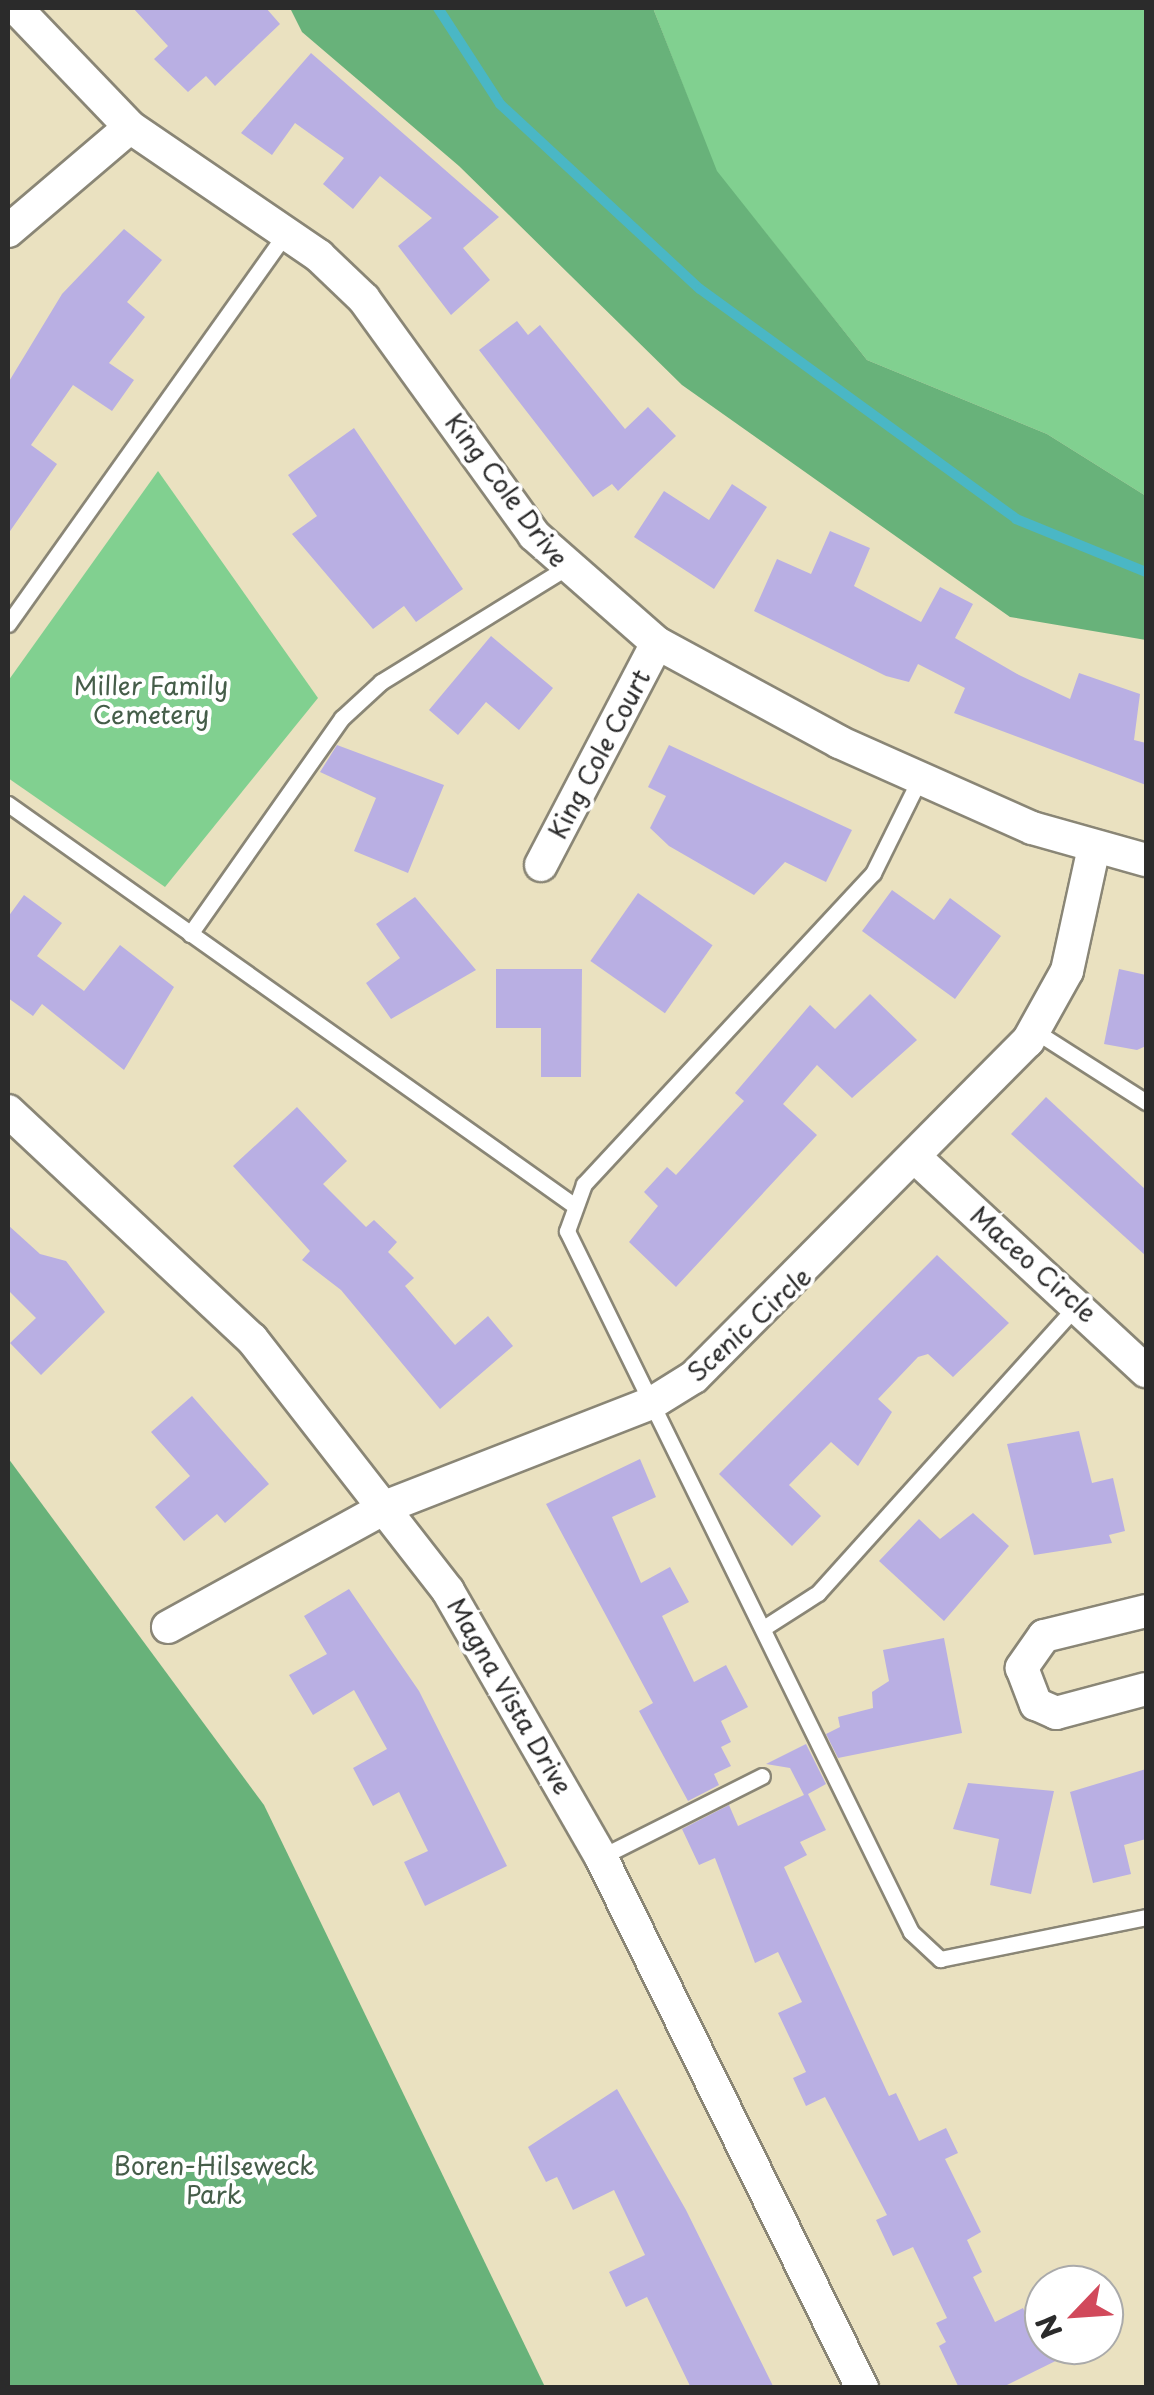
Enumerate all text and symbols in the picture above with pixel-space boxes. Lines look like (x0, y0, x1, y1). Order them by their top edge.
street label: King Cole Drive (439, 407, 575, 573)
street label: King Cole Court (541, 663, 657, 845)
park label: Miller Family Cemetery (73, 671, 229, 730)
street label: Maceo Circle (965, 1200, 1103, 1328)
street label: Scenic Circle (681, 1261, 817, 1387)
street label: Magna Vista Drive (441, 1591, 579, 1801)
park label: Boren-Hilseweck Park (114, 2151, 314, 2210)
north arrow (1024, 2265, 1124, 2365)
text: N (1024, 2308, 1072, 2346)

